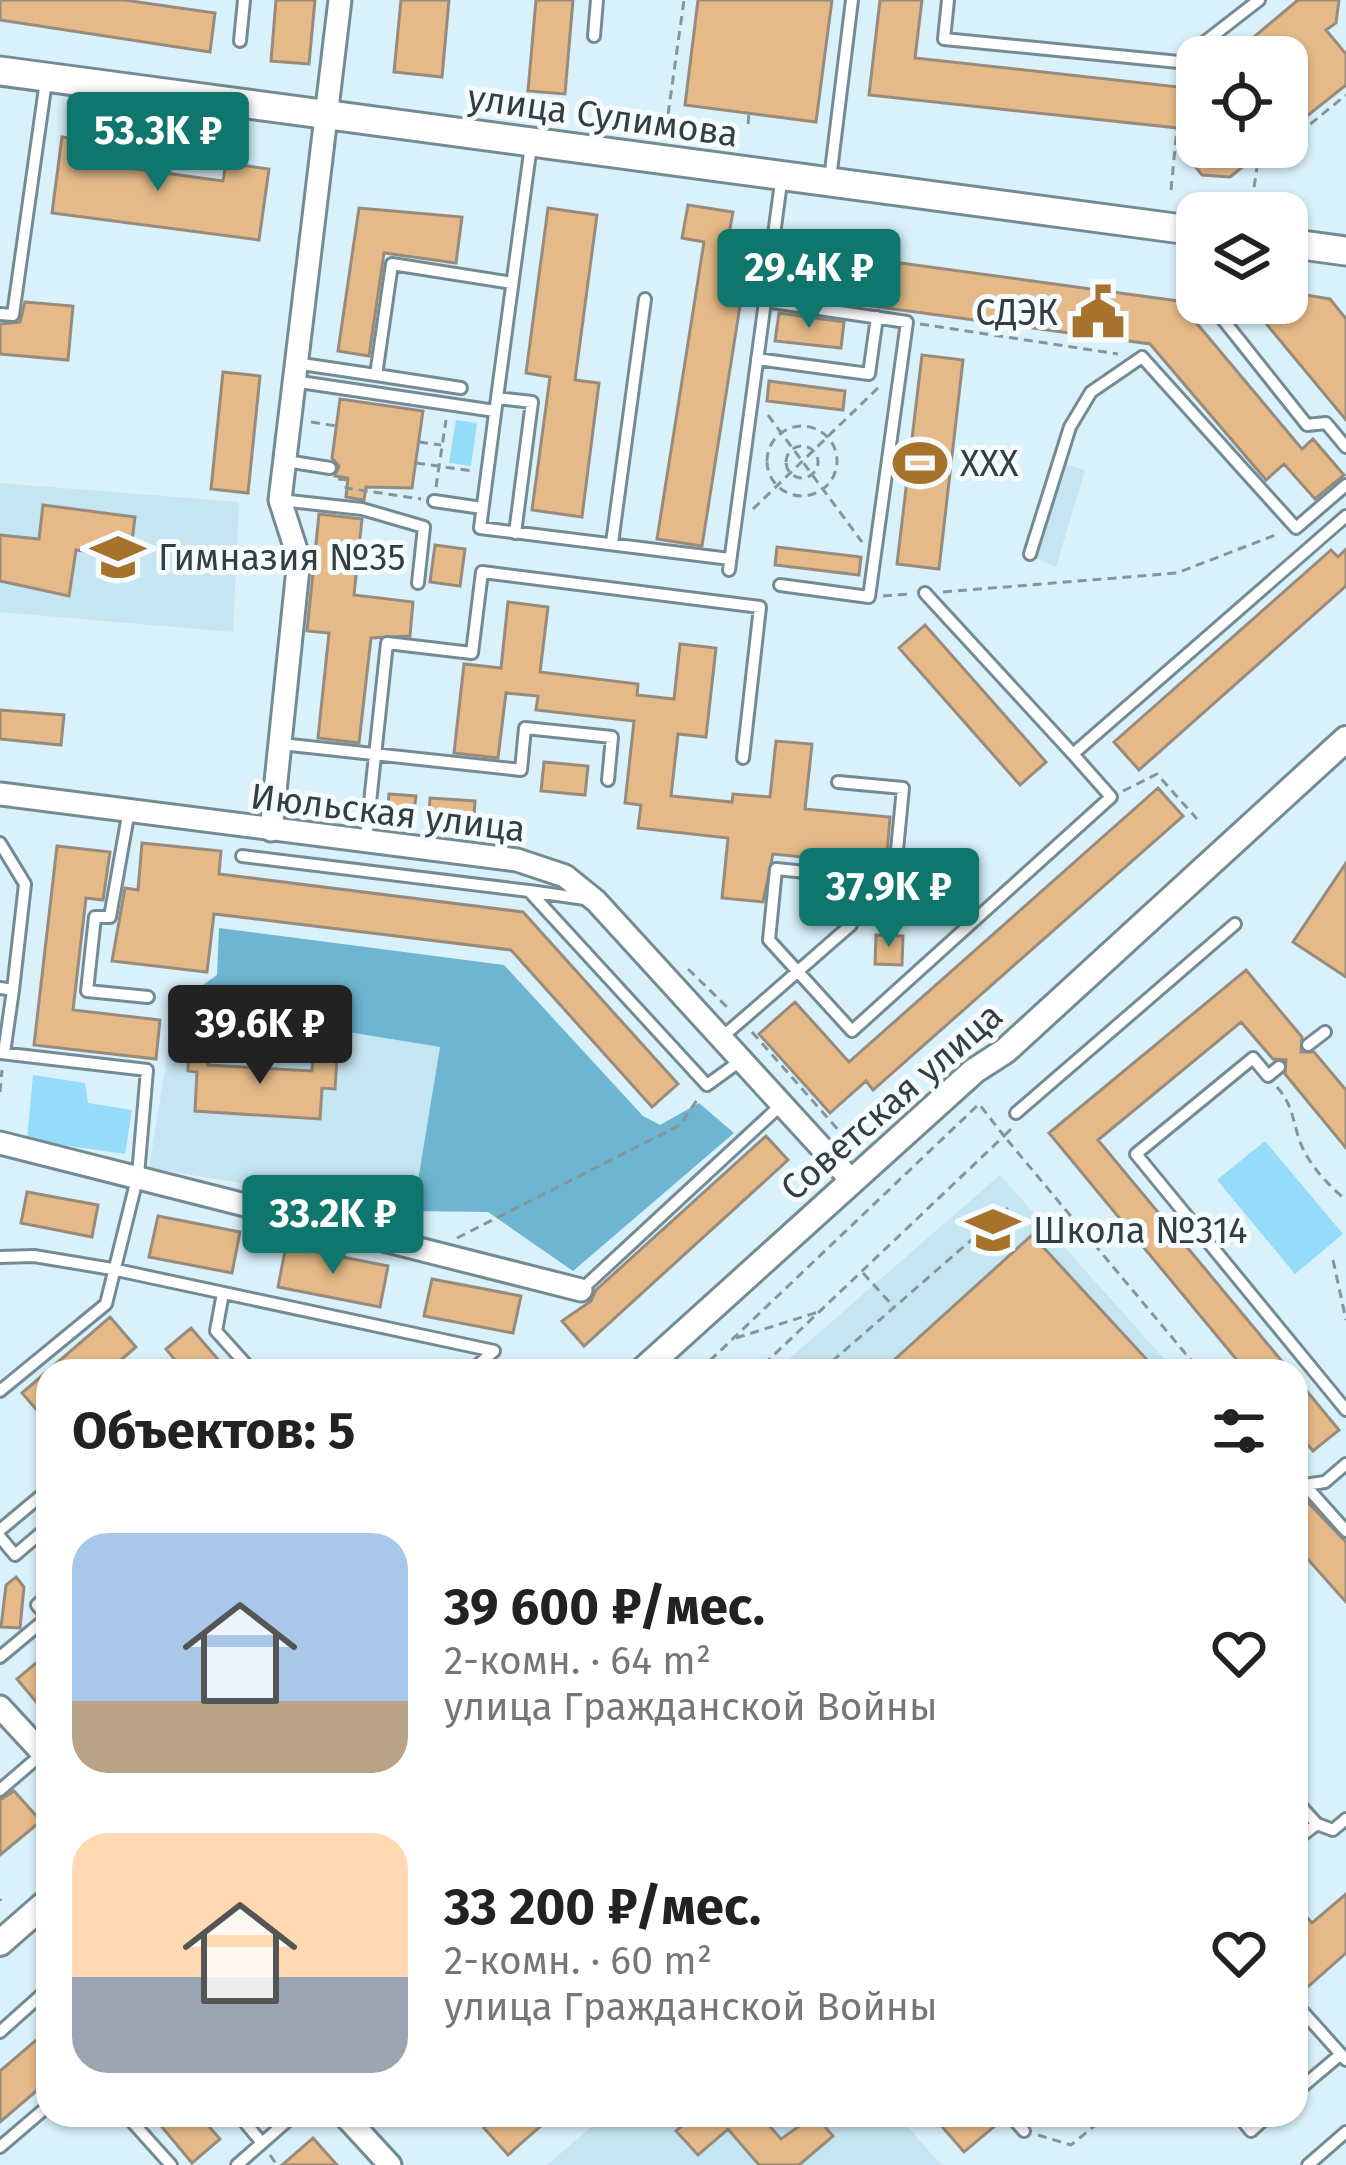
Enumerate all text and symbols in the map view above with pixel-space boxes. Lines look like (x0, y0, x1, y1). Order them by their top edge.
map controls (1176, 36, 1308, 324)
button: locate (1176, 36, 1308, 168)
street label: улица Сулимова (465, 75, 741, 157)
pin: 53.3K ₽ (47, 92, 269, 194)
text: 53.3K ₽ (94, 108, 222, 154)
button: layers (1176, 192, 1308, 324)
pin: 29.4K ₽ (698, 229, 920, 331)
text: 29.4K ₽ (744, 245, 874, 291)
public building icon: СДЭК (1069, 283, 1127, 341)
place label: СДЭК (975, 291, 1058, 335)
sports icon: XXX (891, 434, 949, 492)
place label: XXX (960, 442, 1019, 486)
school or university icon: Гимназия №35 (89, 528, 147, 586)
place label: Гимназия №35 (158, 536, 405, 580)
street label: Июльская улица (248, 774, 528, 852)
pin: 37.9K ₽ (778, 848, 1000, 950)
text: 37.9K ₽ (826, 864, 952, 910)
pin: 39.6K ₽ (149, 985, 371, 1087)
street label: Советская улица (772, 994, 1011, 1210)
text: 39.6K ₽ (195, 1001, 325, 1047)
pin: 33.2K ₽ (222, 1175, 444, 1277)
text: 33.2K ₽ (269, 1191, 397, 1237)
school or university icon: Школа №314 (964, 1201, 1022, 1259)
place label: Школа №314 (1033, 1209, 1247, 1253)
icon: filters (1206, 1398, 1272, 1464)
text: Объектов: 5 (72, 1400, 355, 1462)
text: 39 600 ₽/мес. (444, 1576, 765, 1638)
icon: home (168, 1581, 312, 1725)
icon: heart (1206, 1620, 1272, 1686)
text: 2-комн. · 64 m² (444, 1638, 711, 1684)
text: улица Гражданской Войны (444, 1684, 938, 1730)
text: 33 200 ₽/мес. (444, 1876, 761, 1938)
icon: home (168, 1881, 312, 2025)
icon: heart (1206, 1920, 1272, 1986)
text: 2-комн. · 60 m² (444, 1938, 712, 1984)
text: улица Гражданской Войны (444, 1984, 938, 2030)

